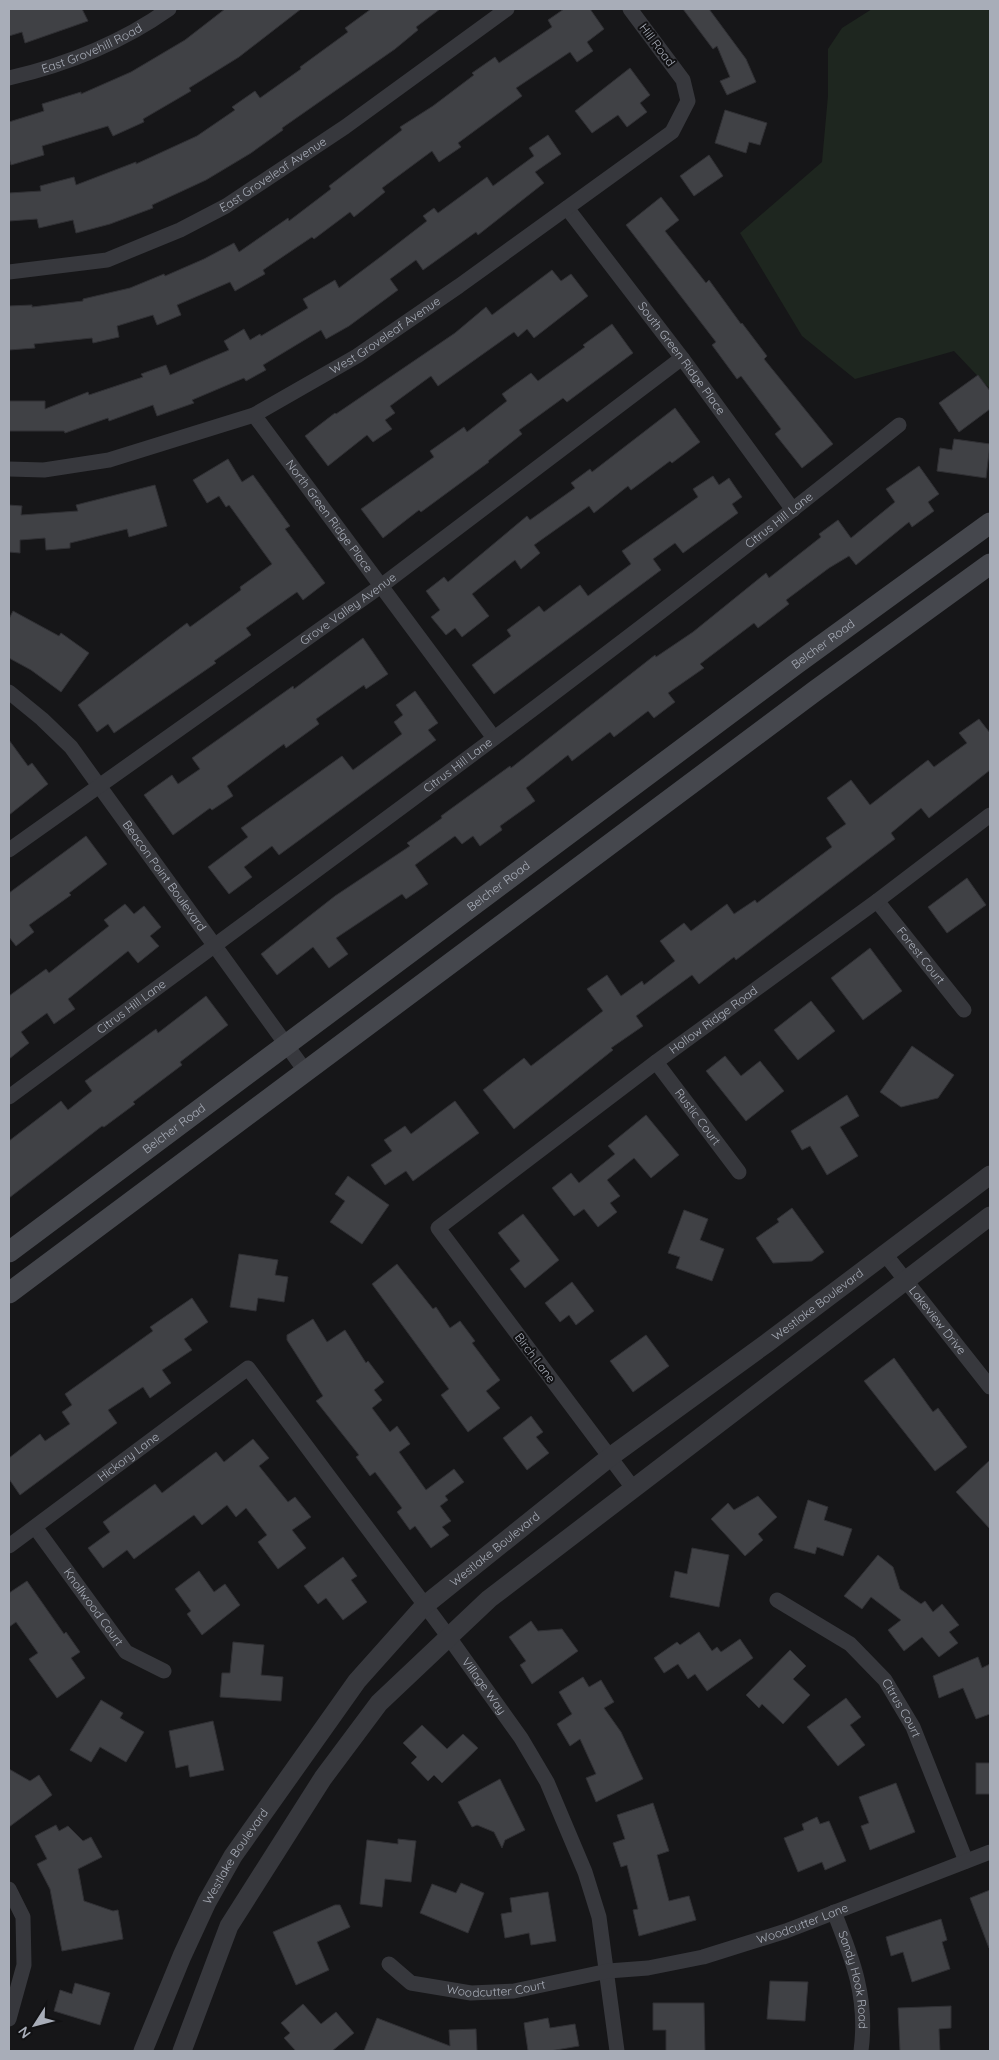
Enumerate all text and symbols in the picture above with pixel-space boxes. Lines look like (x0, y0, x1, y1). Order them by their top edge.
street label: East Grovehill Road (39, 20, 145, 76)
street label: Hill Road (636, 20, 678, 69)
street label: East Groveleaf Avenue (217, 133, 329, 215)
street label: West Groveleaf Avenue (327, 293, 443, 377)
street label: South Green Ridge Place (635, 299, 729, 418)
street label: North Green Ridge Place (283, 456, 376, 575)
street label: Citrus Hill Lane (742, 489, 816, 551)
street label: Grove Valley Avenue (297, 569, 399, 648)
street label: Belcher Road (788, 616, 858, 672)
street label: Citrus Hill Lane (420, 734, 495, 796)
street label: Beacon Point Boulevard (119, 817, 210, 934)
street label: Belcher Road (464, 858, 533, 914)
street label: Forest Court (894, 924, 948, 987)
street label: Citrus Hill Lane (93, 976, 169, 1037)
street label: Hollow Ridge Road (666, 983, 760, 1057)
street label: Rustic Court (672, 1085, 724, 1148)
street label: Belcher Road (139, 1100, 208, 1157)
street label: Westlake Boulevard (769, 1265, 866, 1344)
street label: Lakeview Drive (906, 1283, 970, 1358)
street label: Birch Lane (512, 1330, 559, 1386)
street label: Hickory Lane (94, 1429, 162, 1484)
street label: Westlake Boulevard (447, 1508, 543, 1589)
street label: Knollwood Court (60, 1565, 127, 1648)
street label: Village Way (459, 1654, 510, 1717)
street label: Citrus Court (879, 1676, 924, 1739)
street label: Westlake Boulevard (199, 1805, 271, 1907)
street label: Woodcutter Lane (755, 1900, 850, 1947)
street label: Sandy Hook Road (835, 1929, 871, 2029)
street label: Woodcutter Court (445, 1977, 547, 2000)
north arrow (10, 2000, 60, 2050)
text: N (14, 2023, 35, 2042)

